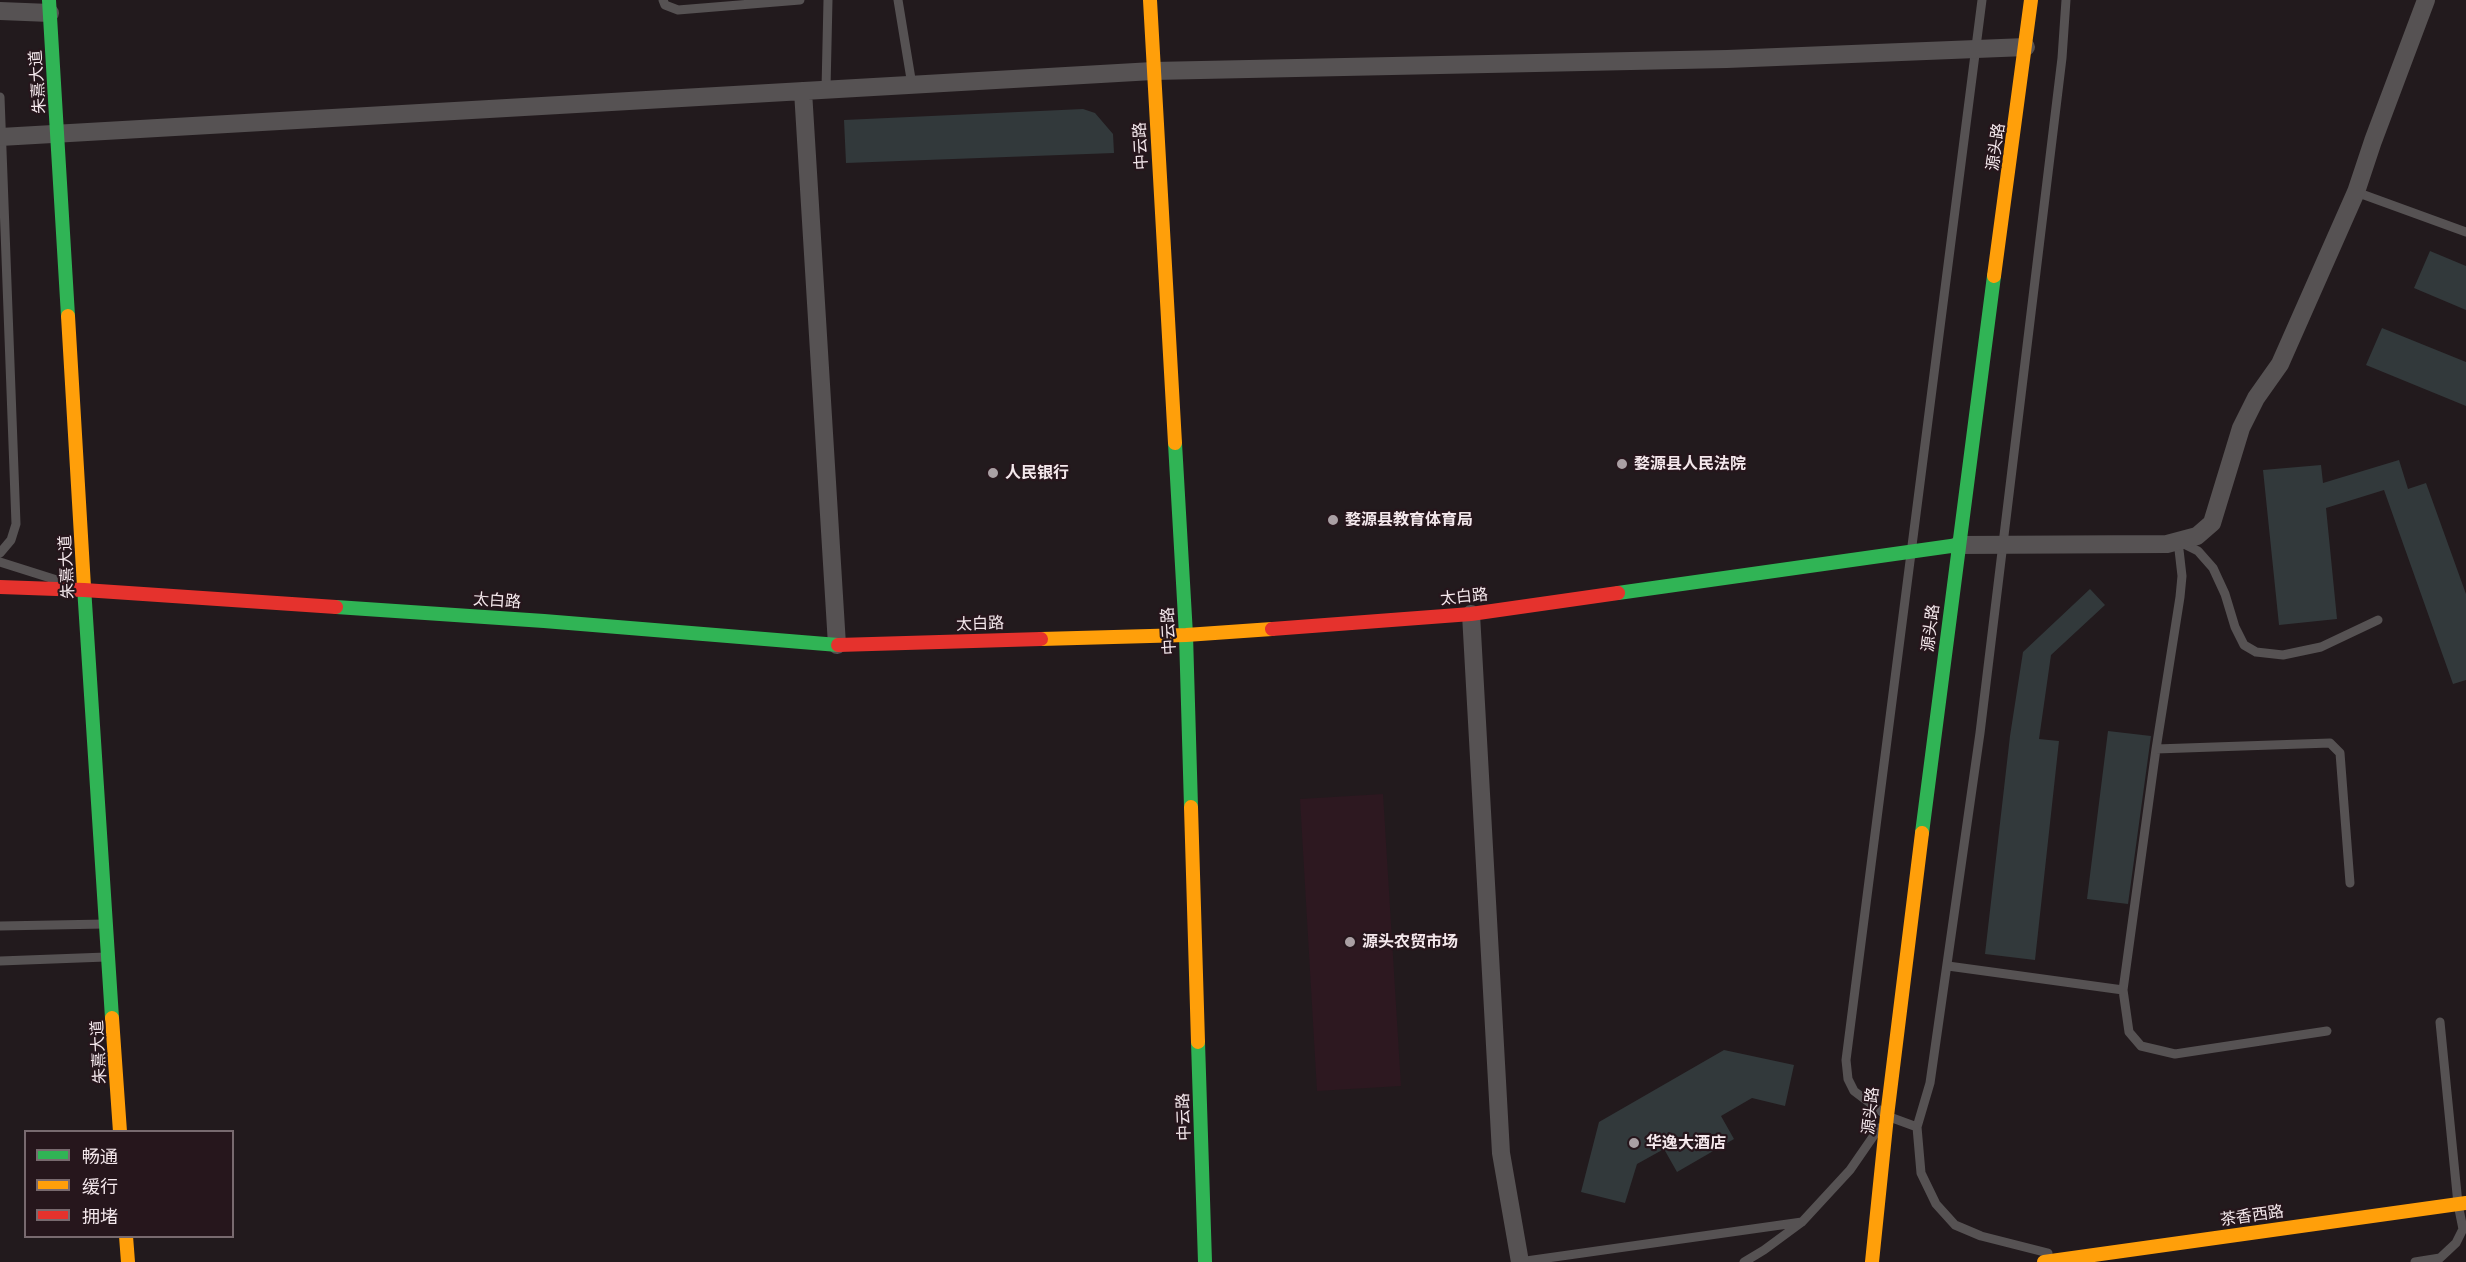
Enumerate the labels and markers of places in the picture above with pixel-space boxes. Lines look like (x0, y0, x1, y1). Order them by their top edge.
place label: 婺源县人民法院 (1634, 454, 1746, 474)
marker: 婺源县人民法院 (1615, 457, 1629, 471)
place label: 人民银行 (1005, 463, 1069, 483)
marker: 人民银行 (986, 466, 1000, 480)
place label: 婺源县教育体育局 (1345, 510, 1473, 530)
marker: 婺源县教育体育局 (1326, 513, 1340, 527)
place label: 源头农贸市场 (1362, 932, 1458, 952)
marker: 源头农贸市场 (1343, 935, 1357, 949)
place label: 华逸大酒店 (1646, 1133, 1726, 1153)
marker: 华逸大酒店 (1627, 1136, 1641, 1150)

